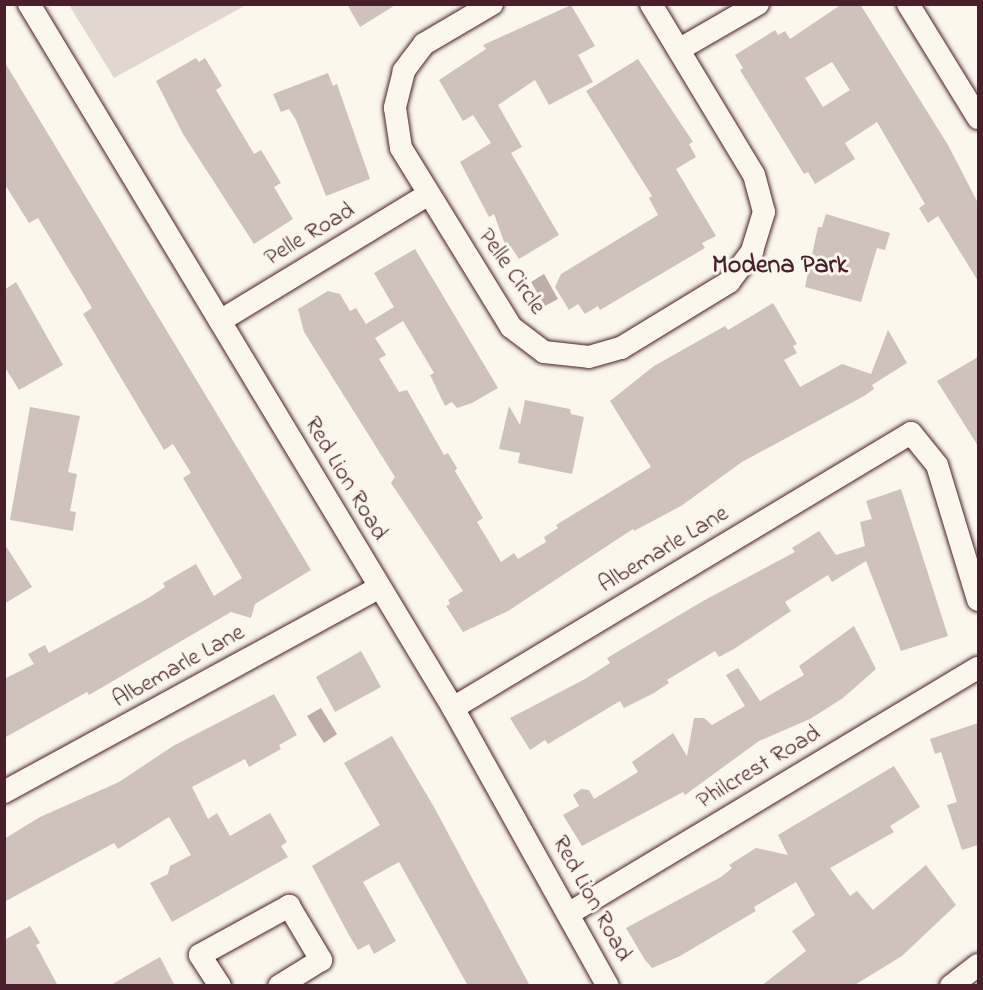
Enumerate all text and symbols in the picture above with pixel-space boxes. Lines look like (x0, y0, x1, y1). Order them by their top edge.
street label: Pelle Road (260, 197, 360, 273)
street label: Pelle Circle (471, 223, 551, 321)
district label: Modena Park (712, 251, 848, 283)
street label: Red Lion Road (297, 412, 393, 546)
street label: Albemarle Lane (594, 500, 734, 600)
street label: Albemarle Lane (108, 619, 250, 715)
street label: Philcrest Road (692, 720, 826, 816)
street label: Red Lion Road (545, 831, 637, 967)

